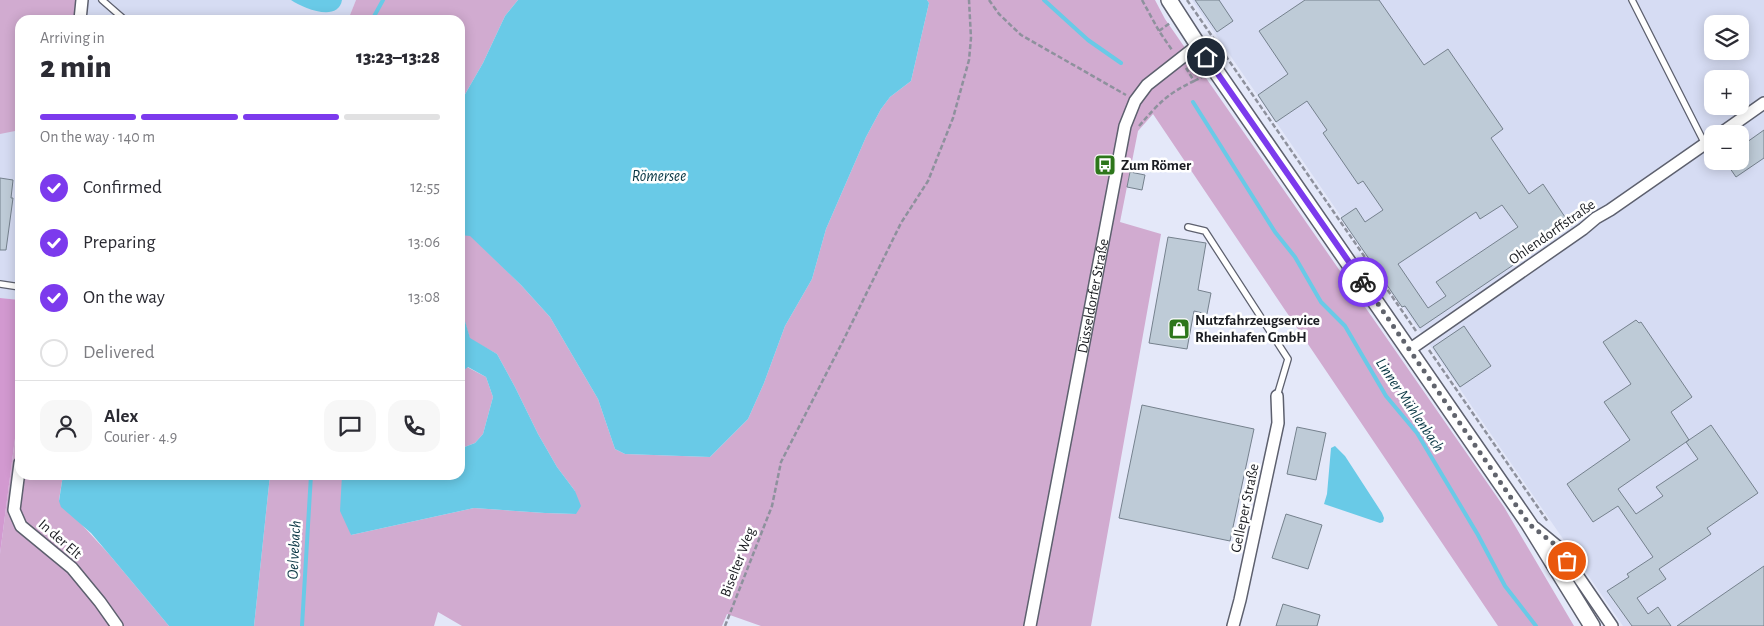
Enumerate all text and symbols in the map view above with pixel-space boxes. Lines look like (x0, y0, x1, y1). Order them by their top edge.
map controls (1704, 15, 1749, 170)
button: layers (1704, 15, 1749, 60)
text: Arriving in (40, 30, 105, 46)
pin (1185, 36, 1227, 78)
icon: home (1192, 43, 1220, 71)
text: 13:23–13:28 (356, 48, 440, 67)
text: 2 min (40, 51, 112, 83)
button: + (1704, 70, 1749, 115)
button: − (1704, 125, 1749, 170)
text: On the way · 140 m (40, 129, 155, 145)
bus stop icon: Zum Römer (1093, 153, 1117, 177)
place label: Zum Römer (1121, 158, 1192, 173)
water label: Römersee (632, 168, 686, 184)
icon: check (40, 174, 68, 202)
text: Confirmed (83, 178, 162, 197)
text: 12:55 (410, 179, 440, 195)
street label: Ohlendorffstraße (1506, 197, 1598, 267)
icon: check (40, 229, 68, 257)
text: Preparing (83, 233, 156, 252)
text: 13:06 (408, 234, 440, 250)
street label: Düsseldorfer Straße (1074, 237, 1111, 354)
courier (1338, 257, 1388, 307)
icon: bike (1349, 268, 1377, 296)
icon: check (40, 284, 68, 312)
text: On the way (83, 288, 165, 307)
text: 13:08 (408, 289, 440, 305)
place label: Nutzfahrzeugservice Rheinhafen GmbH (1195, 313, 1320, 345)
shop icon: Nutzfahrzeugservice Rheinhafen GmbH (1167, 317, 1191, 341)
text: Delivered (83, 343, 155, 362)
water label: Linner Mühlenbach (1373, 355, 1447, 455)
button: person (40, 400, 92, 452)
button: chat (324, 400, 376, 452)
button: phone (388, 400, 440, 452)
text: Alex (104, 407, 138, 426)
text: Courier · 4.9 (104, 429, 177, 445)
street label: Gelleper Straße (1228, 462, 1262, 554)
street label: In der Elt (36, 516, 85, 562)
water label: Oelvebach (284, 520, 304, 580)
street label: Biselter Weg (718, 524, 758, 599)
pin (1546, 540, 1588, 582)
icon: bag (1553, 547, 1581, 575)

